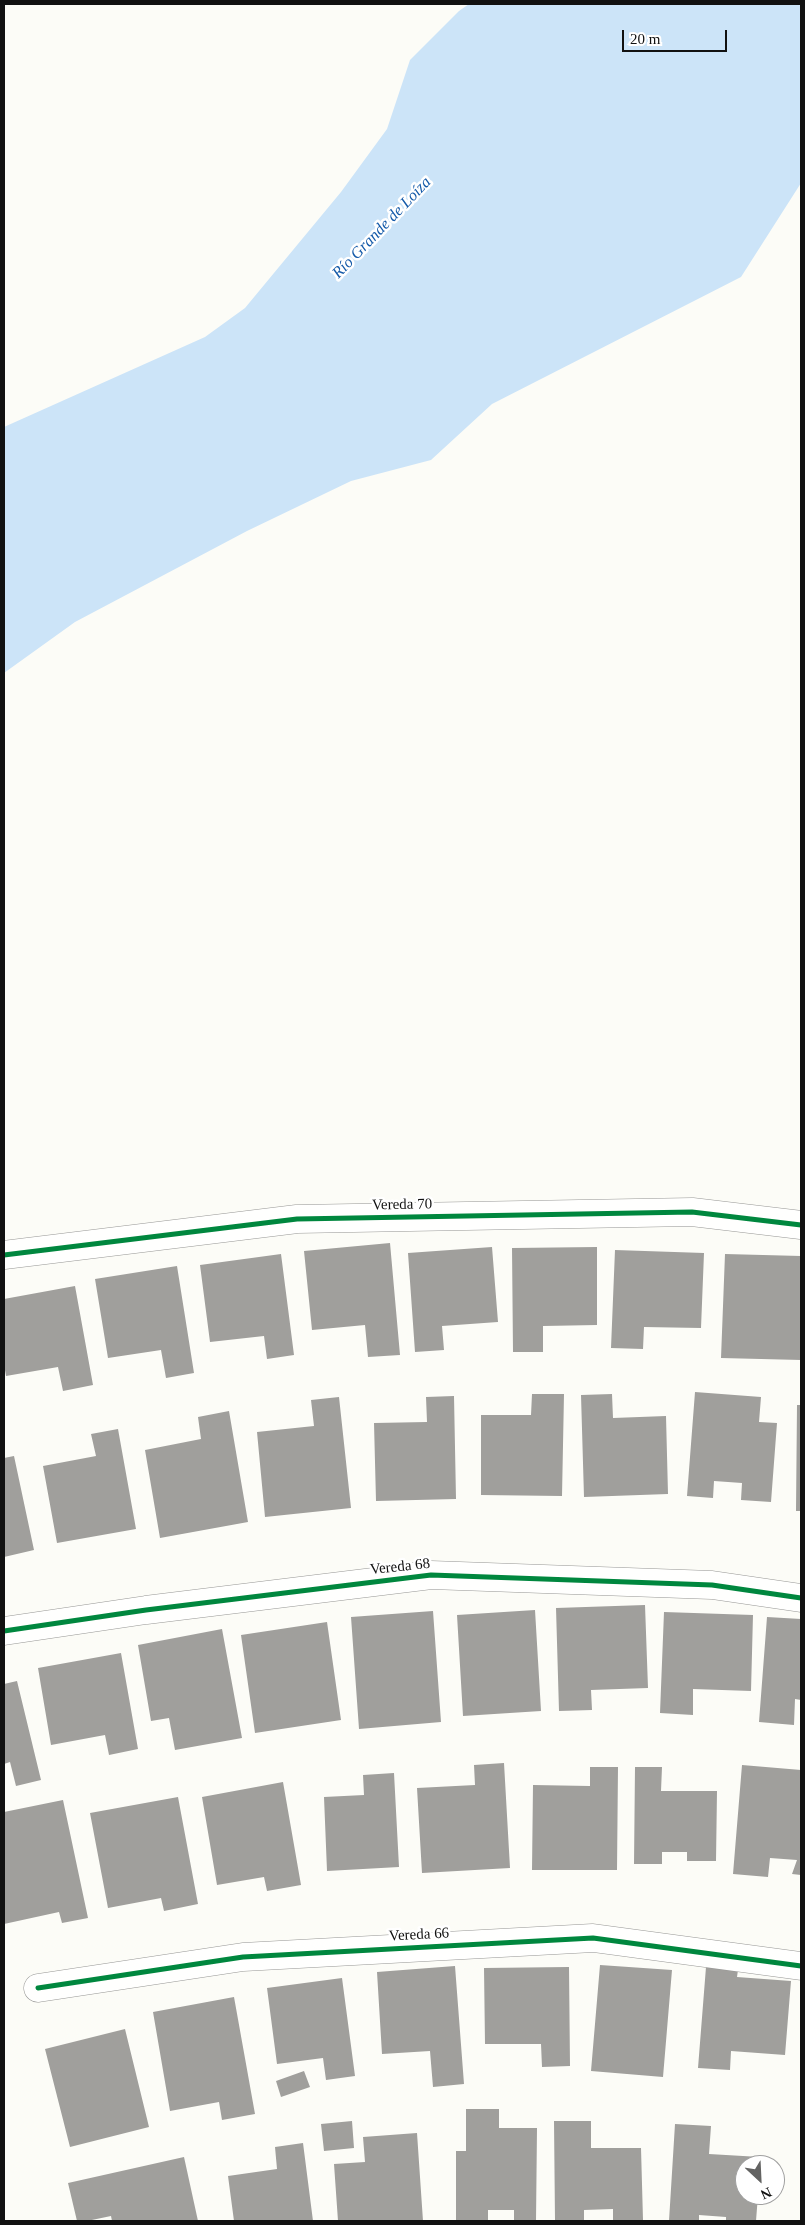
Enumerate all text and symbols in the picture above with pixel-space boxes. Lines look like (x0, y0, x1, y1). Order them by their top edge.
scale bar (625, 20, 730, 52)
text: 20 m (630, 31, 660, 47)
water label: Río Grande de Loíza (329, 173, 435, 283)
street label: Vereda 70 (372, 1195, 432, 1215)
street label: Vereda 68 (369, 1555, 431, 1579)
street label: Vereda 66 (388, 1924, 450, 1946)
north arrow (735, 2155, 785, 2205)
text: N (758, 2184, 774, 2202)

